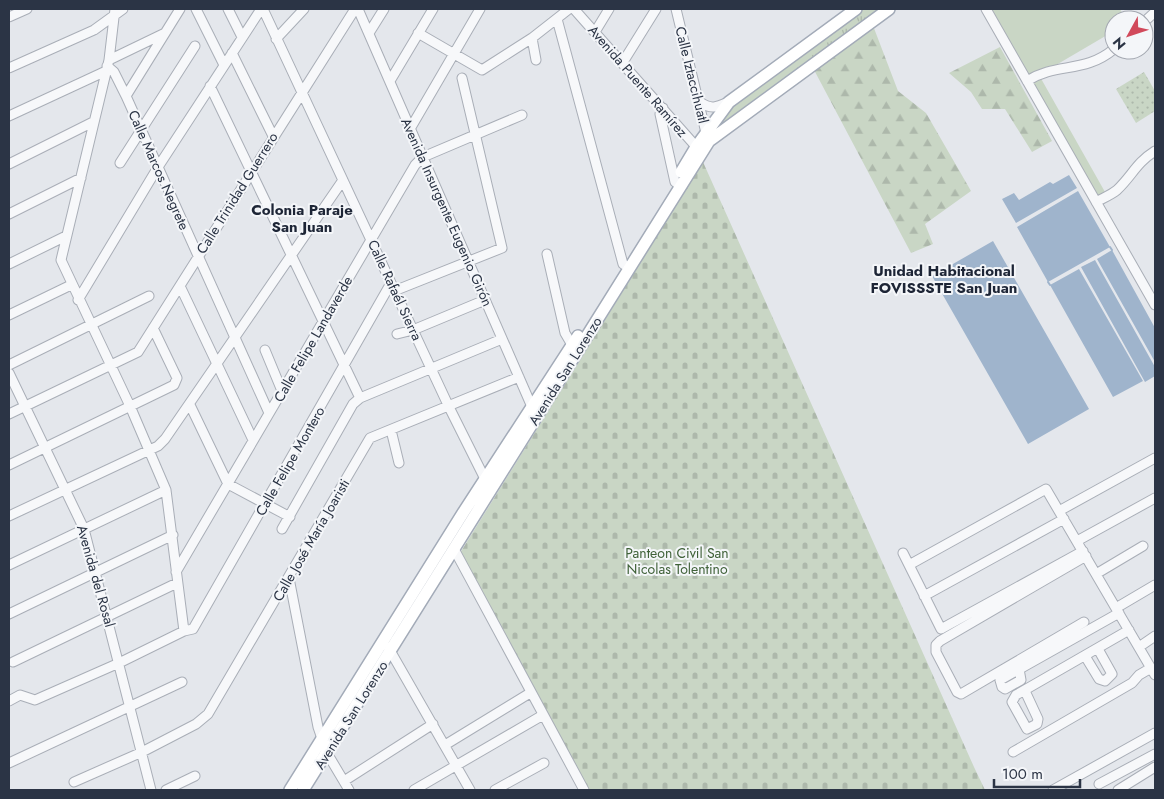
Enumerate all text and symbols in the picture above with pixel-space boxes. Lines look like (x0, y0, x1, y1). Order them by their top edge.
north arrow (1104, 10, 1154, 60)
street label: Avenida Puente Ramírez (584, 21, 693, 142)
street label: Calle Iztaccihuatl (670, 24, 714, 126)
text: N (1108, 33, 1130, 54)
street label: Calle Marcos Negrete (124, 107, 194, 233)
street label: Avenida Insurgente Eugenio Girón (396, 115, 498, 309)
street label: Calle Trinidad Guerrero (191, 128, 283, 258)
district label: Colonia Paraje San Juan (251, 199, 353, 238)
street label: Calle Rafaél Sierra (363, 236, 427, 344)
district label: Unidad Habitacional FOVISSSTE San Juan (871, 260, 1017, 299)
street label: Calle Felipe Landaverde (269, 272, 357, 406)
street label: Avenida San Lorenzo (524, 313, 607, 429)
street label: Calle Felipe Montero (250, 402, 330, 519)
street label: Calle José María Joaristi (268, 475, 354, 605)
street label: Avenida del Rosal (72, 523, 120, 629)
park label: Panteon Civil San Nicolas Tolentino (625, 543, 729, 579)
street label: Avenida San Lorenzo (310, 657, 393, 773)
scale bar (994, 756, 1080, 788)
text: 100 m (1002, 763, 1043, 785)

